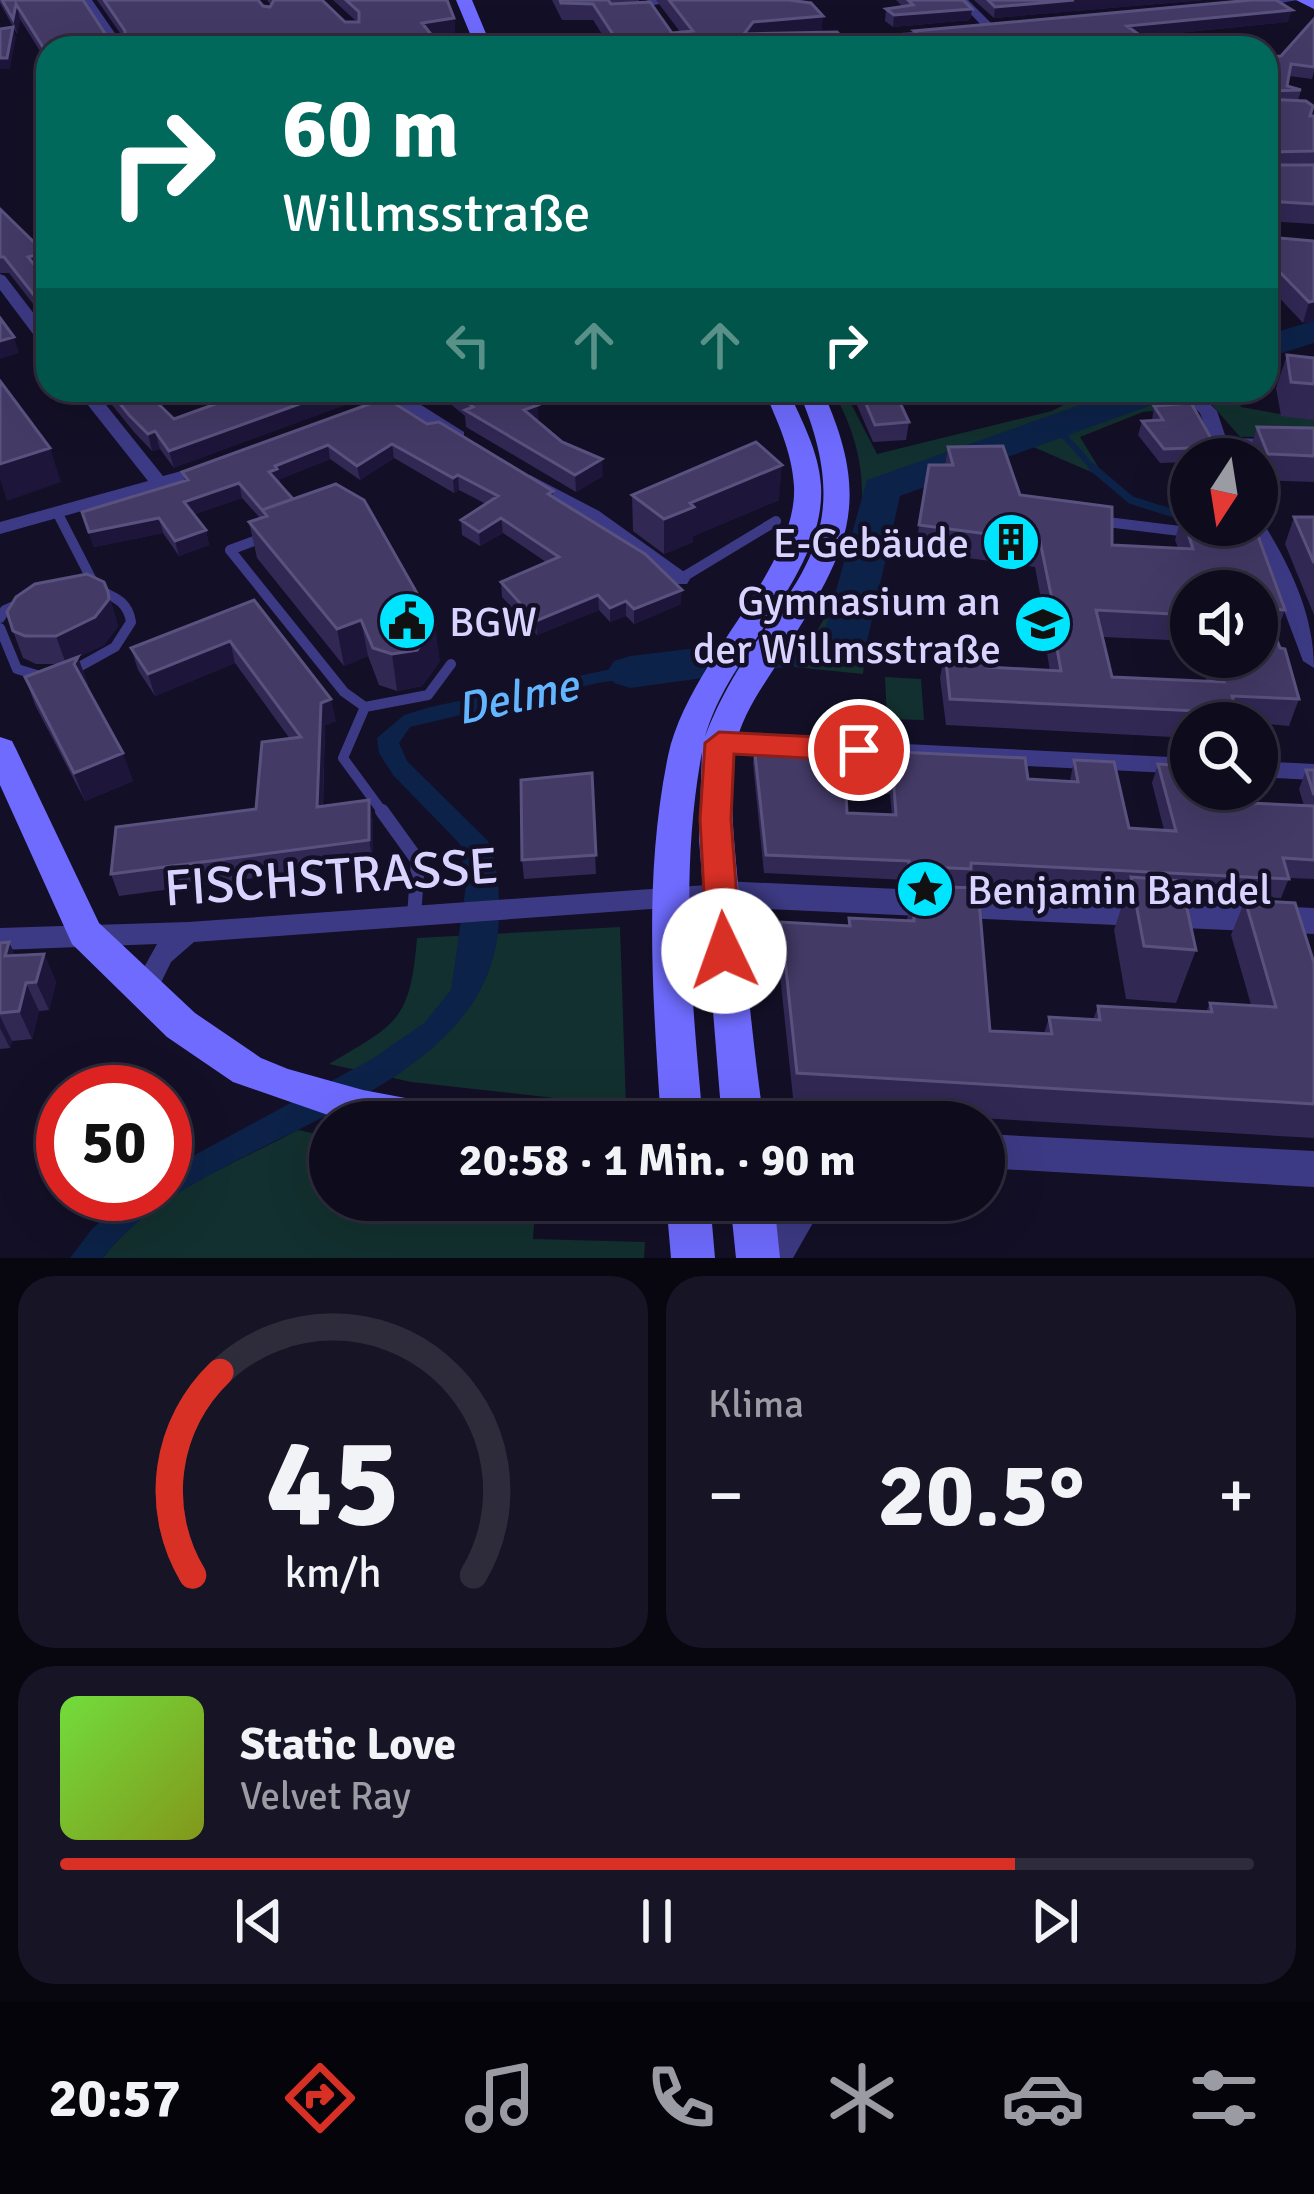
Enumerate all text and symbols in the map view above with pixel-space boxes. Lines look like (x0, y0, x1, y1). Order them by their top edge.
text: 60 m (282, 77, 459, 181)
icon: right (84, 84, 240, 240)
text: Willmsstraße (282, 180, 591, 247)
icon: left (435, 312, 501, 378)
icon: ahead (561, 312, 627, 378)
icon: ahead (687, 312, 753, 378)
icon: right (813, 312, 879, 378)
north arrow (1170, 438, 1278, 546)
map controls (1170, 438, 1278, 810)
building icon: E-Gebäude (980, 511, 1042, 573)
place label: E-Gebäude (773, 518, 969, 569)
button: sound (1170, 570, 1278, 678)
place label: Gymnasium an der Willmsstraße (693, 576, 1001, 675)
public building icon: BGW (376, 590, 438, 652)
school or university icon: Gymnasium an der Willmsstraße (1012, 593, 1074, 655)
place label: BGW (449, 597, 537, 648)
water label: Delme (451, 657, 586, 737)
pin (808, 699, 910, 801)
button: search (1170, 702, 1278, 810)
icon: arrive (826, 717, 892, 783)
street label: FISCHSTRASSE (162, 834, 500, 921)
place icon: Benjamin Bandel (894, 858, 956, 920)
place label: Benjamin Bandel (967, 865, 1272, 916)
position arrow (661, 888, 787, 1014)
speed limit sign: 50 (36, 1065, 192, 1221)
text: 20:58 · 1 Min. · 90 m (458, 1133, 856, 1188)
text: Klima (708, 1380, 804, 1428)
text: 45 (266, 1407, 400, 1560)
text: 20.5° (877, 1440, 1085, 1551)
text: − (708, 1455, 744, 1536)
text: + (1218, 1455, 1254, 1536)
text: km/h (284, 1547, 382, 1600)
text: Static Love (240, 1717, 456, 1772)
text: Velvet Ray (240, 1772, 411, 1820)
icon: previous (226, 1888, 292, 1954)
icon: pause (624, 1888, 690, 1954)
icon: next (1022, 1888, 1088, 1954)
icon: directions (278, 2056, 362, 2140)
icon: music (458, 2056, 542, 2140)
icon: phone (639, 2056, 723, 2140)
icon: climate (820, 2056, 904, 2140)
icon: car (1001, 2056, 1085, 2140)
icon: filters (1182, 2056, 1266, 2140)
text: 20:57 (48, 2065, 181, 2132)

